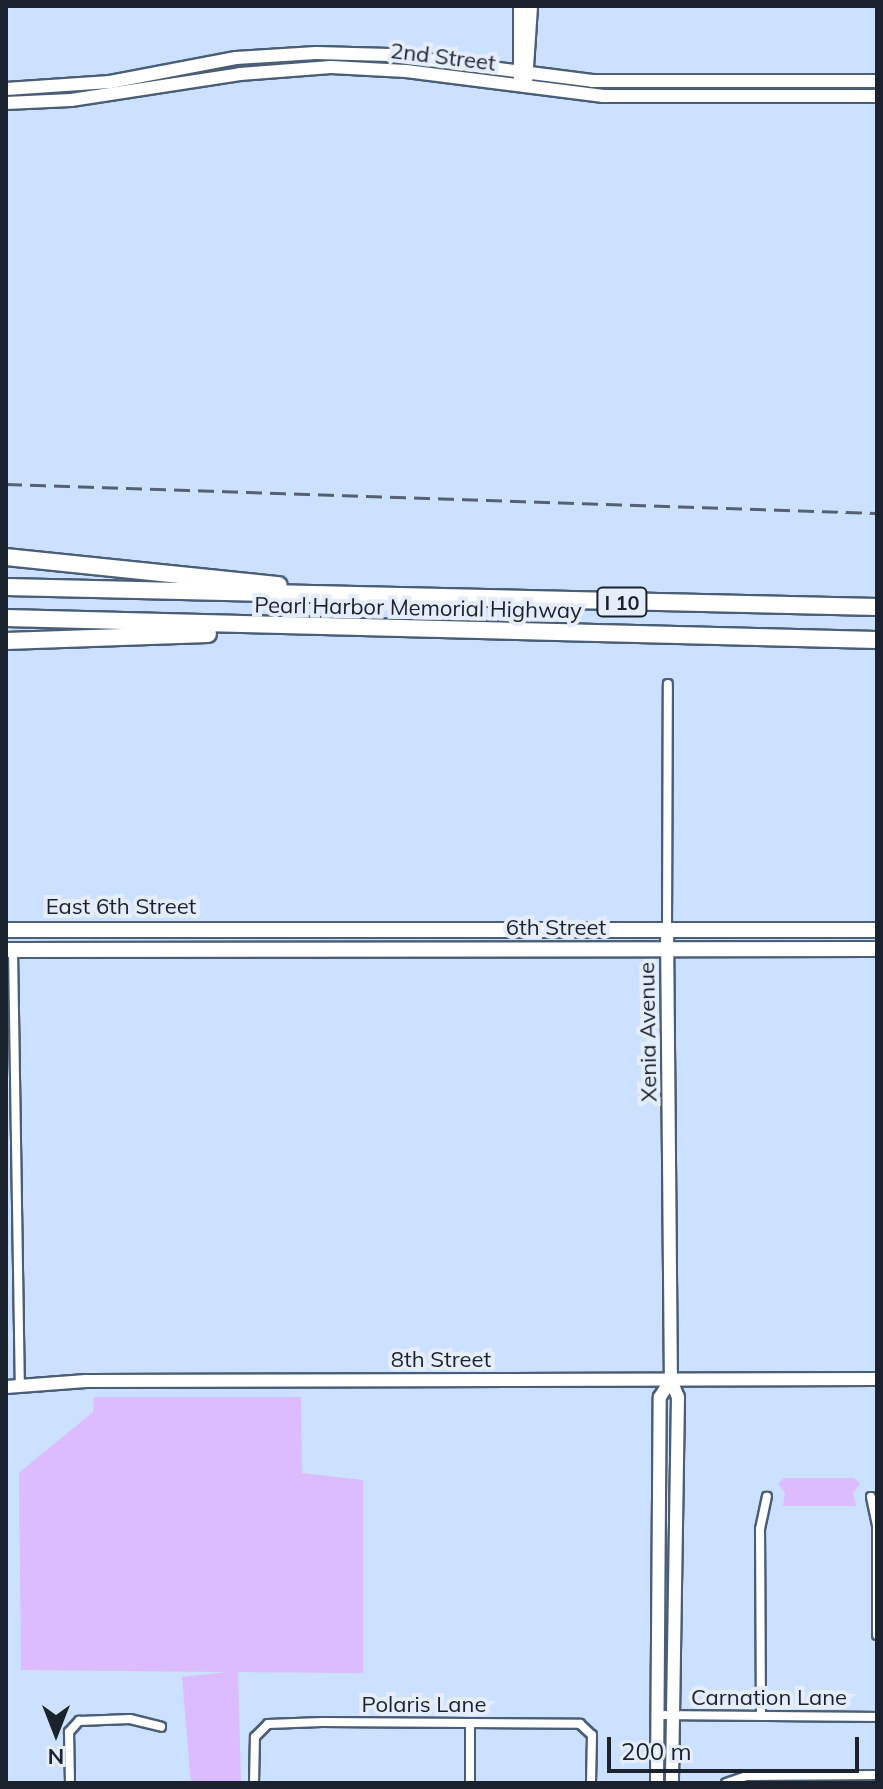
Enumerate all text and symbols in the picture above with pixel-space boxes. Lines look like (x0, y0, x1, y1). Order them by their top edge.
street label: 2nd Street (389, 37, 497, 77)
road number: I 10 (596, 586, 648, 618)
street label: Pearl Harbor Memorial Highway (254, 592, 582, 624)
street label: East 6th Street (46, 894, 196, 920)
street label: 6th Street (506, 915, 606, 941)
street label: Xenia Avenue (634, 962, 662, 1102)
street label: 8th Street (391, 1347, 491, 1373)
street label: Carnation Lane (691, 1685, 847, 1711)
street label: Polaris Lane (362, 1692, 486, 1718)
north arrow (16, 1693, 96, 1773)
scale bar (611, 1721, 863, 1771)
text: 200 m (621, 1736, 692, 1766)
text: N (48, 1743, 64, 1771)

